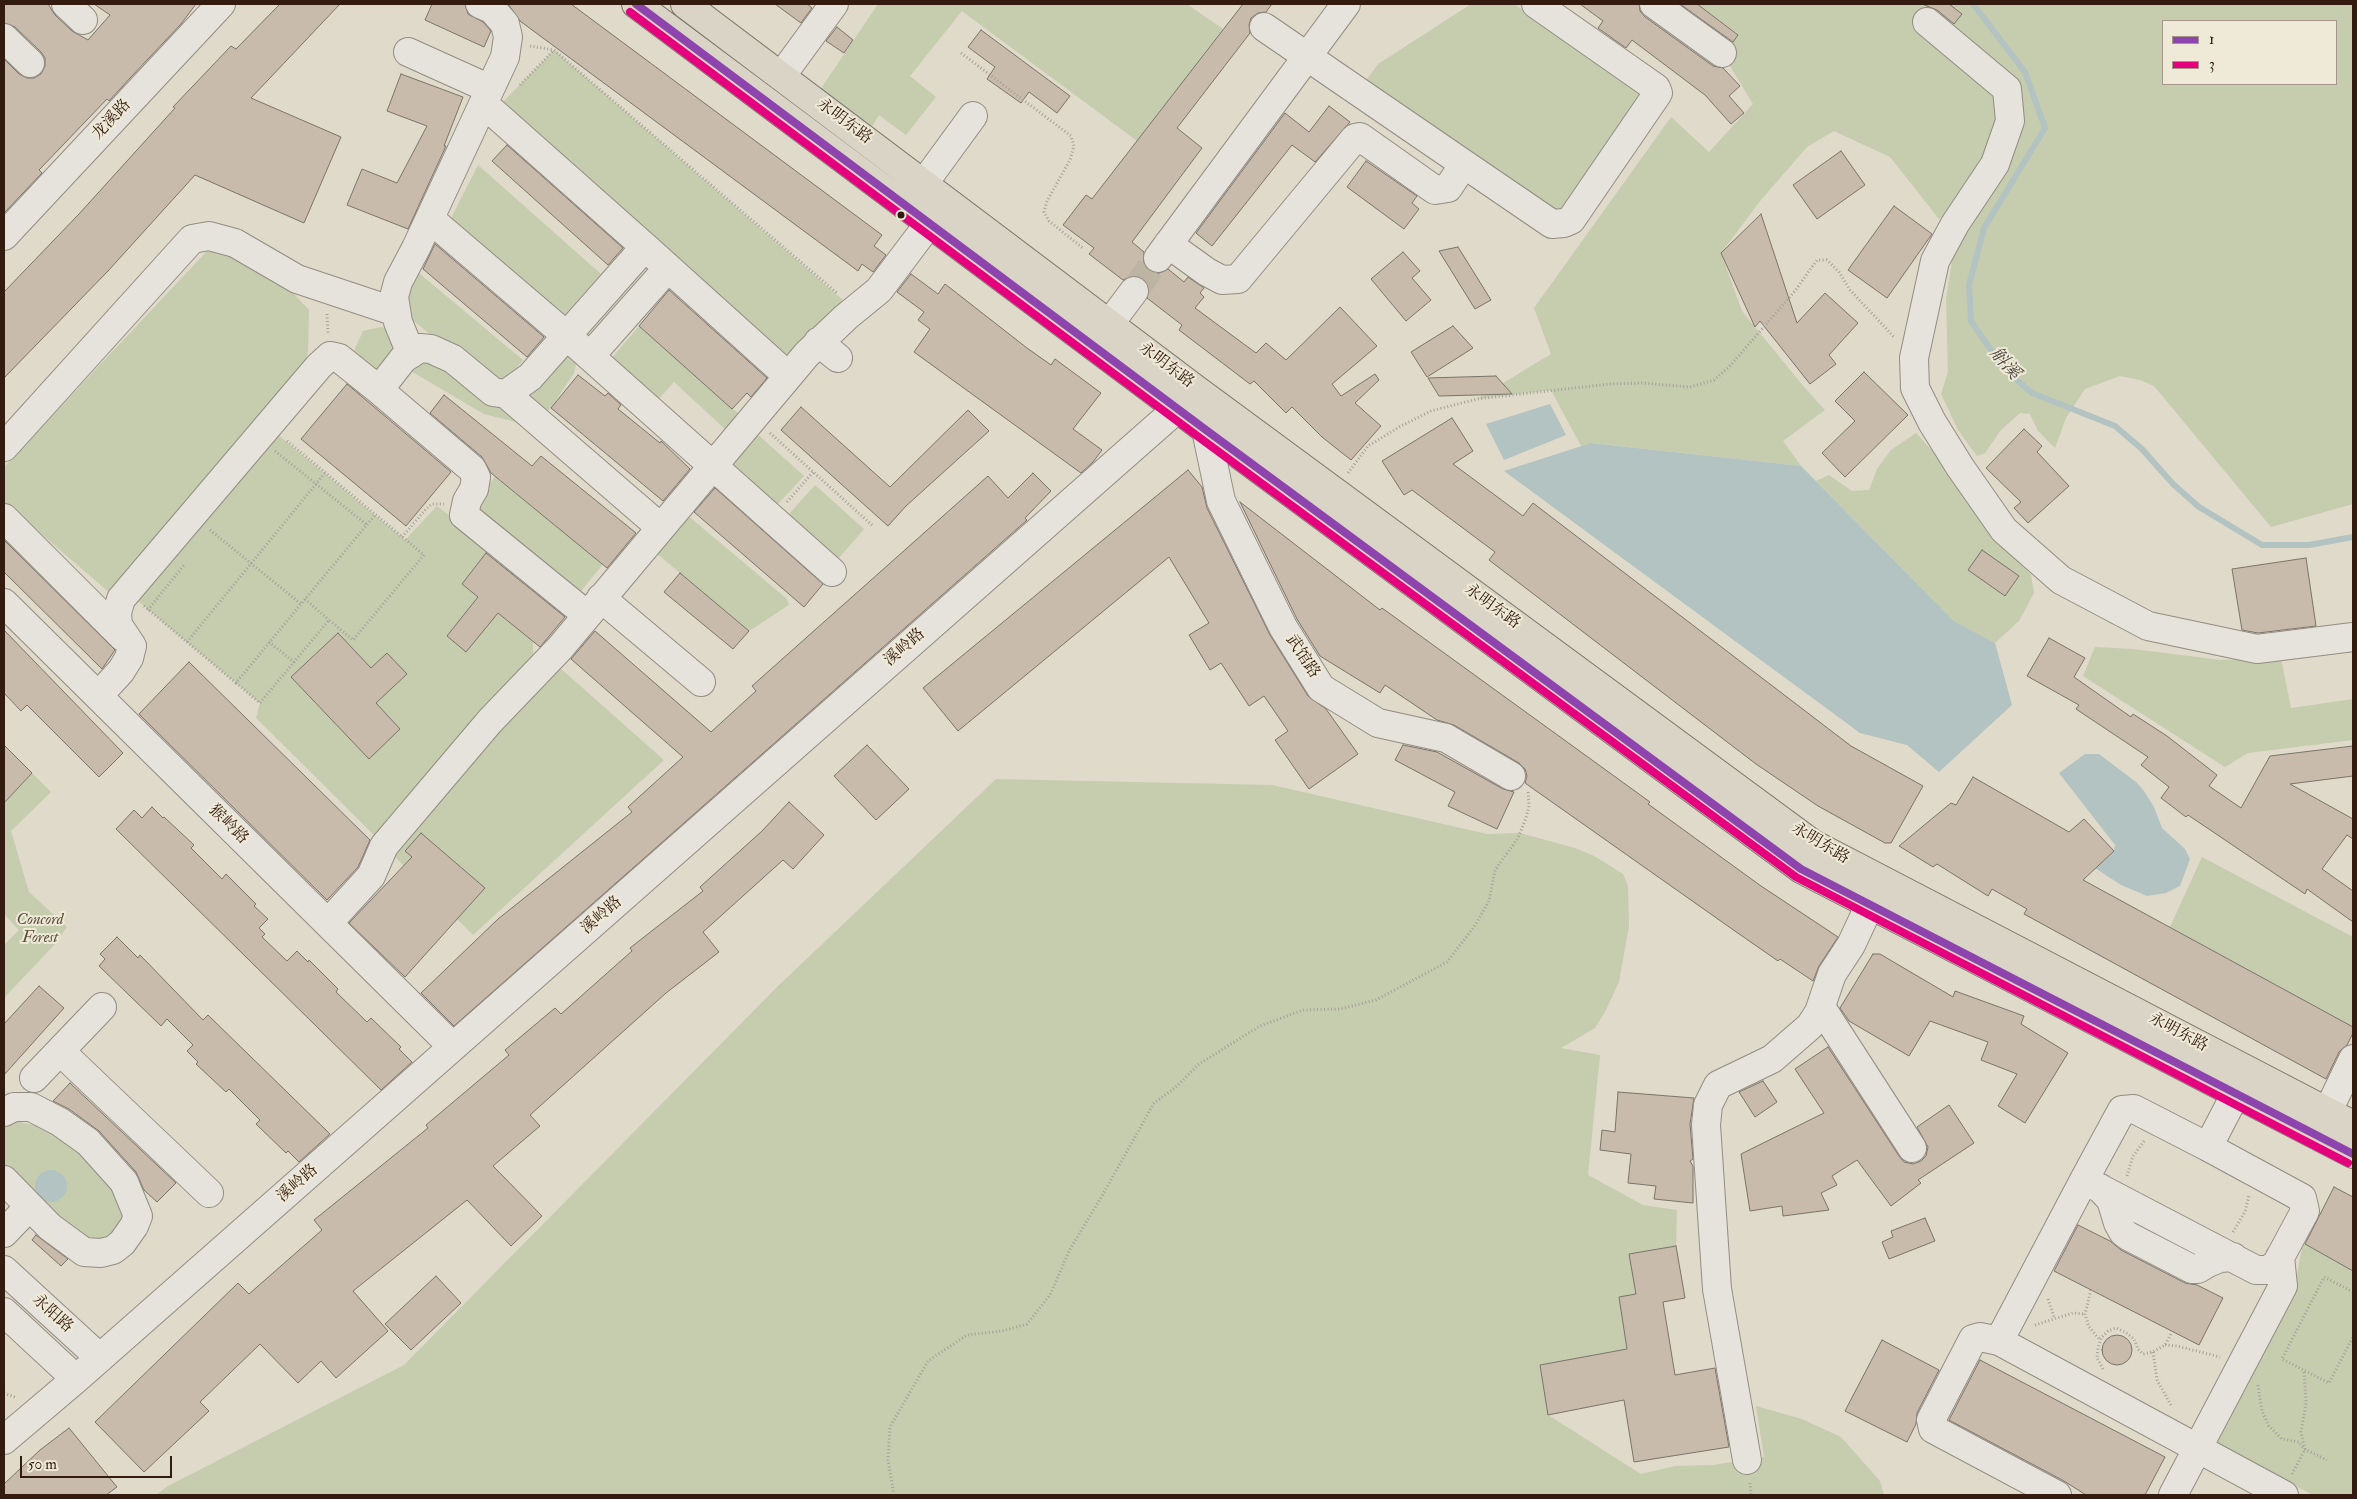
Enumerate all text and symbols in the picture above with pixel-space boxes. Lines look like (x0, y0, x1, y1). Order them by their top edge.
legend (2162, 20, 2337, 85)
text: 1 (2209, 30, 2214, 49)
text: 3 (2209, 55, 2215, 74)
street label: 永明东路 (813, 95, 875, 149)
street label: 龙溪路 (89, 96, 135, 144)
unlabelled marker (896, 210, 906, 220)
street label: 永明东路 (1135, 339, 1197, 393)
water label: 斛溪 (1984, 343, 2024, 385)
street label: 永明东路 (1460, 580, 1524, 634)
street label: 溪岭路 (881, 625, 929, 671)
street label: 武馆路 (1281, 632, 1323, 682)
street label: 猴岭路 (204, 801, 252, 849)
street label: 永明东路 (1788, 819, 1852, 869)
street label: 溪岭路 (578, 893, 626, 939)
park label: Concord Forest (16, 911, 64, 949)
street label: 永明东路 (2145, 1010, 2211, 1056)
street label: 溪岭路 (274, 1161, 322, 1207)
street label: 永阳路 (28, 1291, 76, 1337)
scale bar (22, 1446, 175, 1478)
text: 50 m (28, 1455, 57, 1474)

